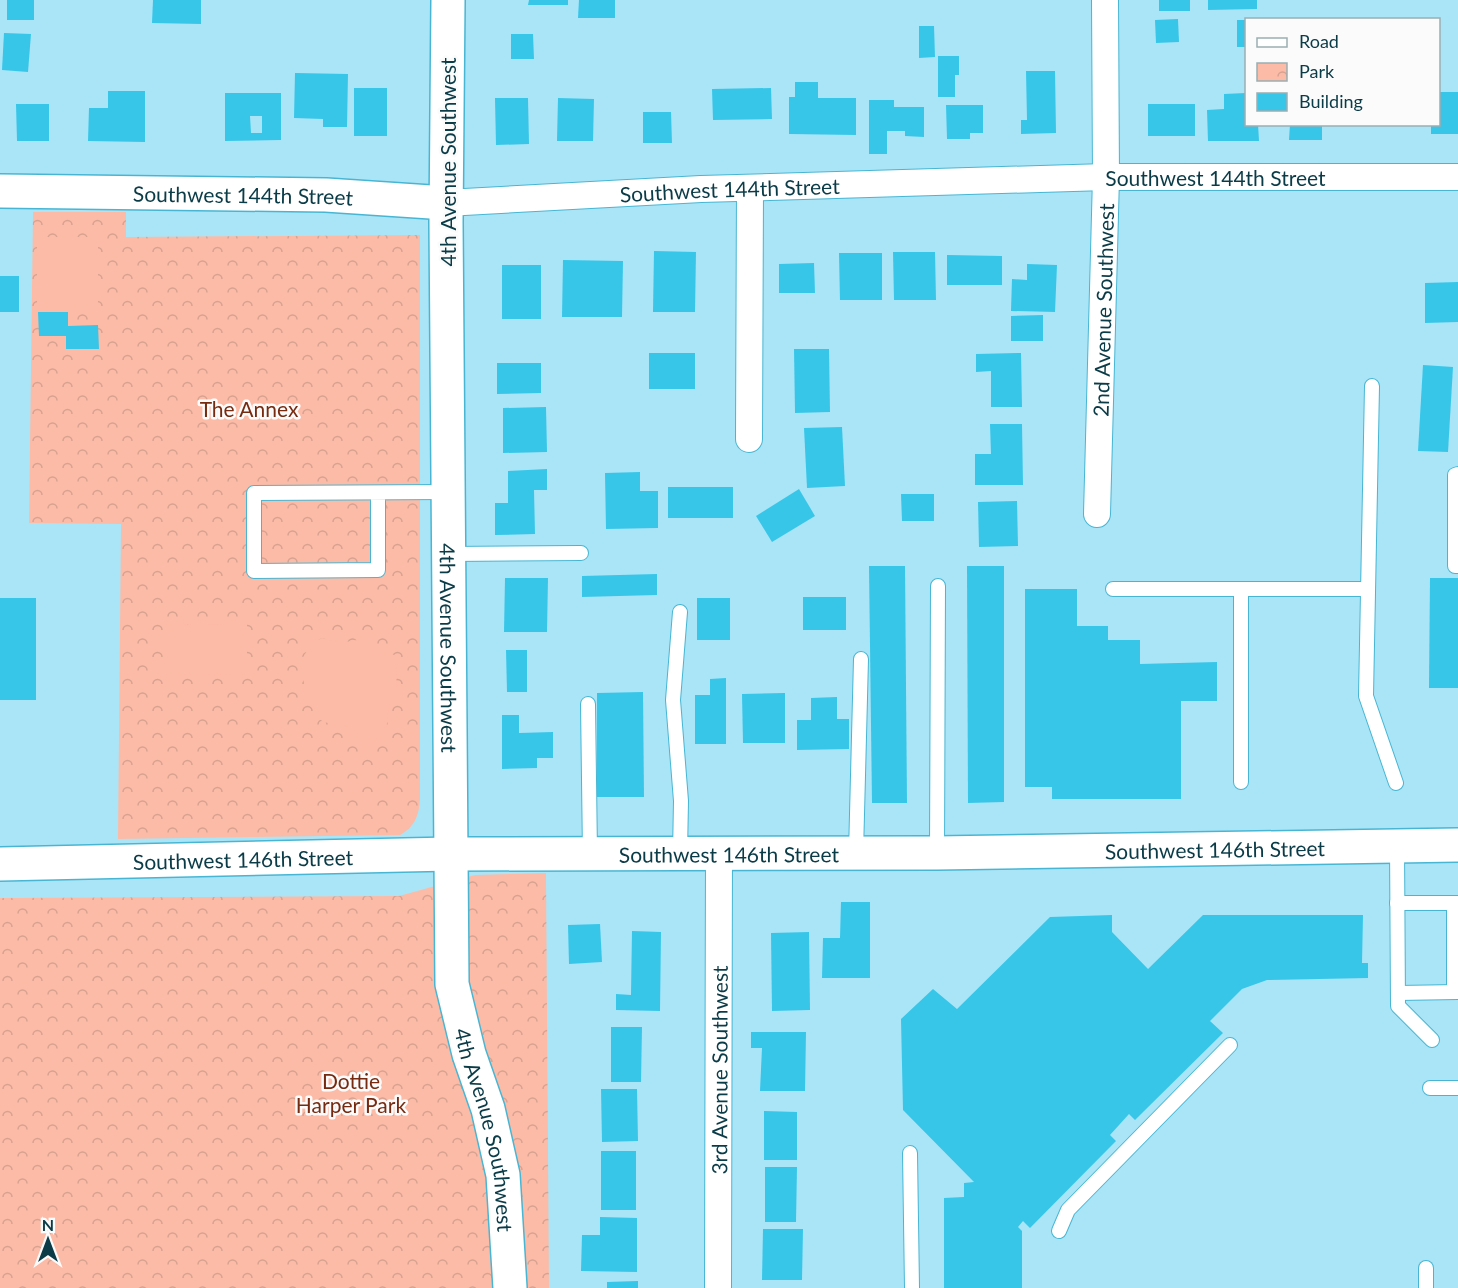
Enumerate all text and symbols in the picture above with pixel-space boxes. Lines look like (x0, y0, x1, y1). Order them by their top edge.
legend (1245, 18, 1440, 126)
text: Road (1299, 30, 1339, 52)
street label: 4th Avenue Southwest (435, 57, 460, 267)
text: Park (1299, 60, 1335, 82)
text: Building (1299, 90, 1363, 112)
street label: Southwest 144th Street (1105, 165, 1326, 190)
street label: Southwest 144th Street (619, 172, 840, 206)
street label: Southwest 144th Street (133, 180, 354, 209)
street label: 2nd Avenue Southwest (1087, 203, 1118, 417)
park label: The Annex (200, 396, 299, 421)
street label: 4th Avenue Southwest (436, 543, 463, 753)
street label: Southwest 146th Street (1105, 835, 1326, 863)
street label: Southwest 146th Street (619, 841, 839, 866)
street label: Southwest 146th Street (133, 844, 354, 874)
street label: 3rd Avenue Southwest (706, 965, 731, 1175)
street label: 4th Avenue Southwest (451, 1025, 519, 1233)
park label: Dottie Harper Park (296, 1068, 406, 1117)
north arrow (18, 1210, 78, 1270)
text: N (42, 1215, 54, 1234)

